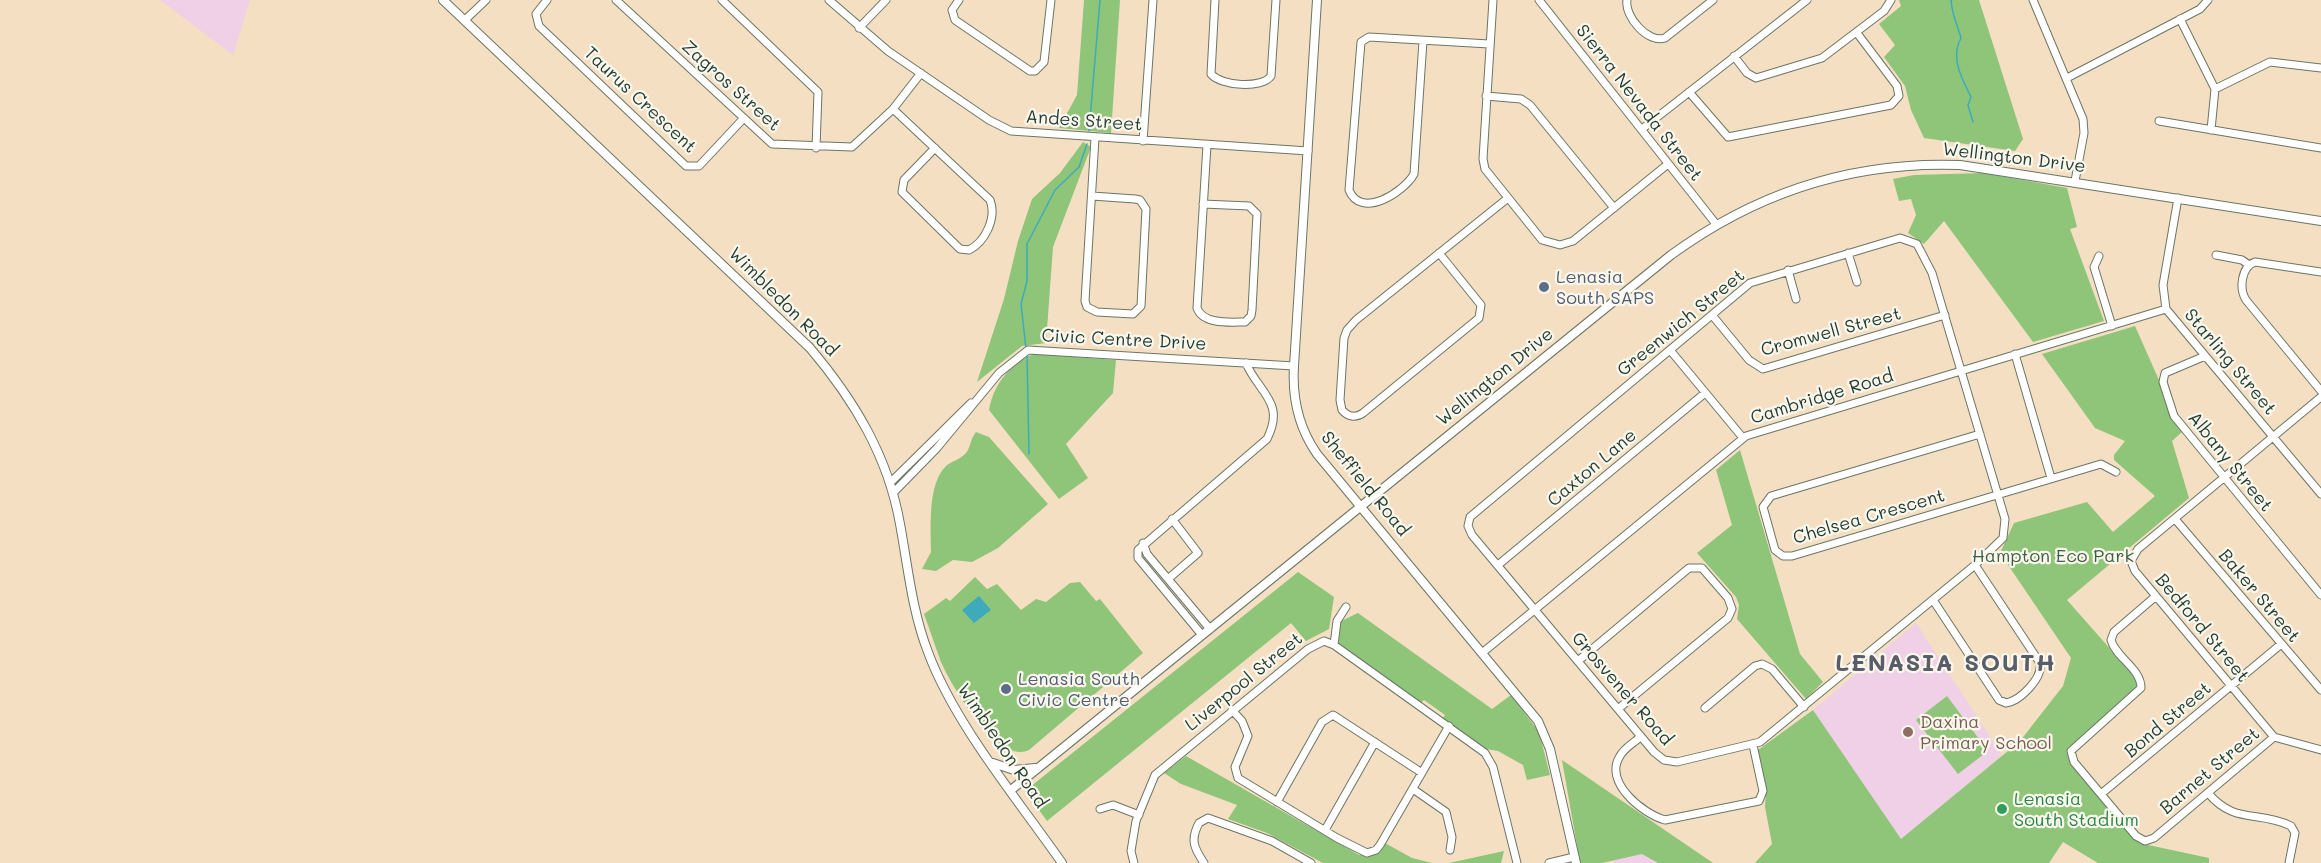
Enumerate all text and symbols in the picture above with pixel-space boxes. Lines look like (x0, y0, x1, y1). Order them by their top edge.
street label: Sierra Nevada Street (1571, 20, 1707, 186)
street label: Zagros Street (677, 36, 785, 136)
street label: Taurus Crescent (579, 42, 701, 158)
street label: Andes Street (1025, 106, 1143, 136)
street label: Wellington Drive (1941, 139, 2087, 177)
street label: Wimbledon Road (724, 243, 842, 361)
street label: Greenwich Street (1613, 265, 1749, 381)
place label: Lenasia South SAPS (1556, 266, 1654, 308)
marker: Lenasia South SAPS (1537, 280, 1551, 294)
street label: Cromwell Street (1759, 303, 1903, 361)
street label: Starling Street (2179, 305, 2281, 419)
street label: Wellington Drive (1432, 323, 1558, 431)
street label: Civic Centre Drive (1041, 325, 1207, 355)
street label: Cambridge Road (1748, 365, 1896, 429)
street label: Albany Street (2183, 408, 2277, 516)
street label: Caxton Lane (1543, 425, 1641, 511)
street label: Sheffield Road (1316, 427, 1414, 541)
street label: Chelsea Crescent (1791, 485, 1947, 549)
park label: Hampton Eco Park (1972, 545, 2134, 567)
street label: Baker Street (2214, 545, 2304, 647)
street label: Bedford Street (2150, 569, 2254, 687)
street label: Liverpool Street (1181, 628, 1307, 736)
street label: Grosvener Road (1567, 628, 1677, 750)
district label: LENASIA SOUTH (1835, 650, 2057, 678)
place label: Lenasia South Civic Centre (1018, 668, 1140, 710)
street label: Bond Street (2120, 678, 2216, 762)
street label: Wimbledon Road (952, 680, 1052, 812)
marker: Lenasia South Civic Centre (999, 682, 1013, 696)
place label: Daxina Primary School (1920, 711, 2052, 754)
street label: Barnet Street (2156, 723, 2264, 819)
marker: Daxina Primary School (1901, 725, 1915, 739)
place label: Lenasia South Stadium (2014, 788, 2139, 830)
marker: Lenasia South Stadium (1995, 802, 2009, 816)

